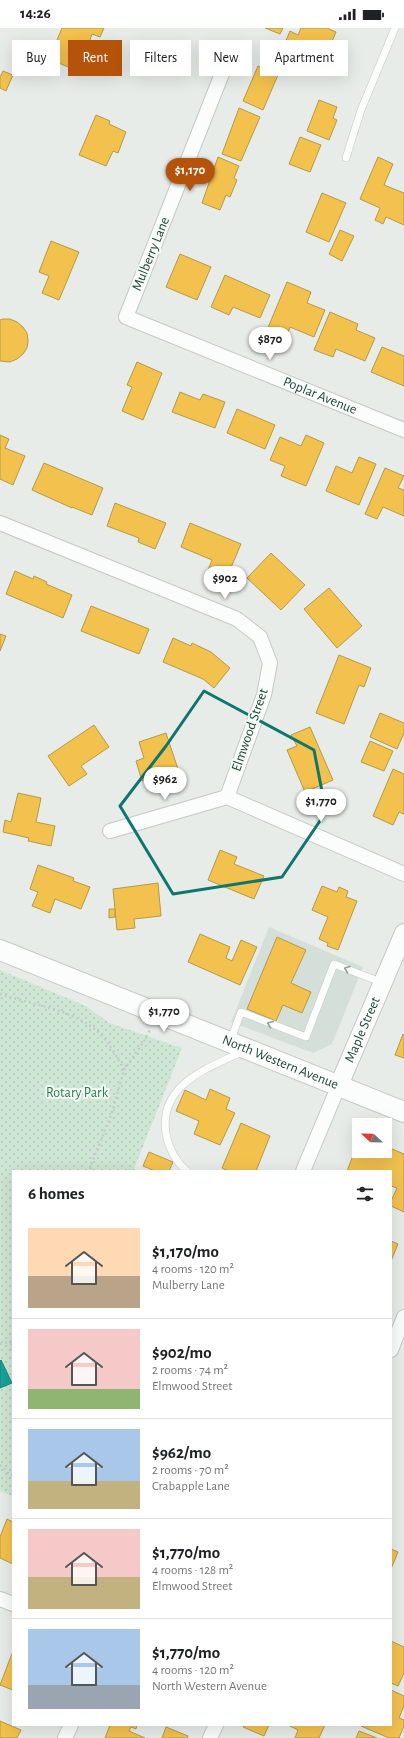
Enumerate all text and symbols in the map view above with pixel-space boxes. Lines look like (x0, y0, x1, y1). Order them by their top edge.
text: 14:26 (20, 6, 51, 21)
chip: Buy (12, 40, 60, 76)
chip: Rent (68, 40, 122, 76)
chip: Filters (130, 40, 191, 76)
chip: New (199, 40, 252, 76)
chip: Apartment (260, 40, 348, 76)
pin: $1,170 (157, 158, 223, 192)
text: $1,170 (175, 164, 205, 177)
street label: Mulberry Lane (130, 215, 172, 293)
pin: $870 (246, 327, 294, 361)
text: $870 (258, 333, 282, 346)
street label: Poplar Avenue (281, 375, 359, 417)
pin: $902 (201, 566, 249, 600)
text: $902 (212, 572, 238, 585)
street label: Elmwood Street (229, 686, 271, 773)
pin: $962 (141, 767, 189, 801)
text: $962 (153, 773, 177, 786)
pin: $1,770 (288, 789, 354, 823)
text: $1,770 (305, 795, 337, 808)
one-way arrow (343, 965, 350, 973)
street label: Maple Street (342, 995, 383, 1065)
pin: $1,770 (131, 999, 197, 1033)
text: $1,770 (148, 1005, 180, 1018)
one-way arrow (267, 1020, 274, 1028)
street label: North Western Avenue (220, 1033, 340, 1092)
park label: Rotary Park (46, 1086, 109, 1100)
north arrow (352, 1118, 392, 1158)
map controls (352, 1118, 392, 1158)
icon: filters (354, 1183, 376, 1205)
text: 6 homes (28, 1185, 84, 1202)
text: $1,170/mo (152, 1243, 219, 1260)
icon: home (60, 1244, 108, 1292)
text: 4 rooms · 120 m² (152, 1263, 234, 1276)
text: Mulberry Lane (152, 1279, 225, 1292)
text: $902/mo (152, 1344, 212, 1361)
icon: home (60, 1345, 108, 1393)
text: 2 rooms · 74 m² (152, 1364, 228, 1377)
text: Elmwood Street (152, 1380, 232, 1393)
text: $962/mo (152, 1444, 211, 1461)
icon: home (60, 1445, 108, 1493)
text: 2 rooms · 70 m² (152, 1464, 229, 1477)
text: Crabapple Lane (152, 1480, 230, 1493)
text: $1,770/mo (152, 1544, 220, 1561)
icon: home (60, 1545, 108, 1593)
text: 4 rooms · 128 m² (152, 1564, 233, 1577)
text: Elmwood Street (152, 1580, 232, 1593)
text: $1,770/mo (152, 1644, 220, 1661)
icon: home (60, 1645, 108, 1693)
text: 4 rooms · 120 m² (152, 1664, 234, 1677)
text: North Western Avenue (152, 1680, 267, 1693)

